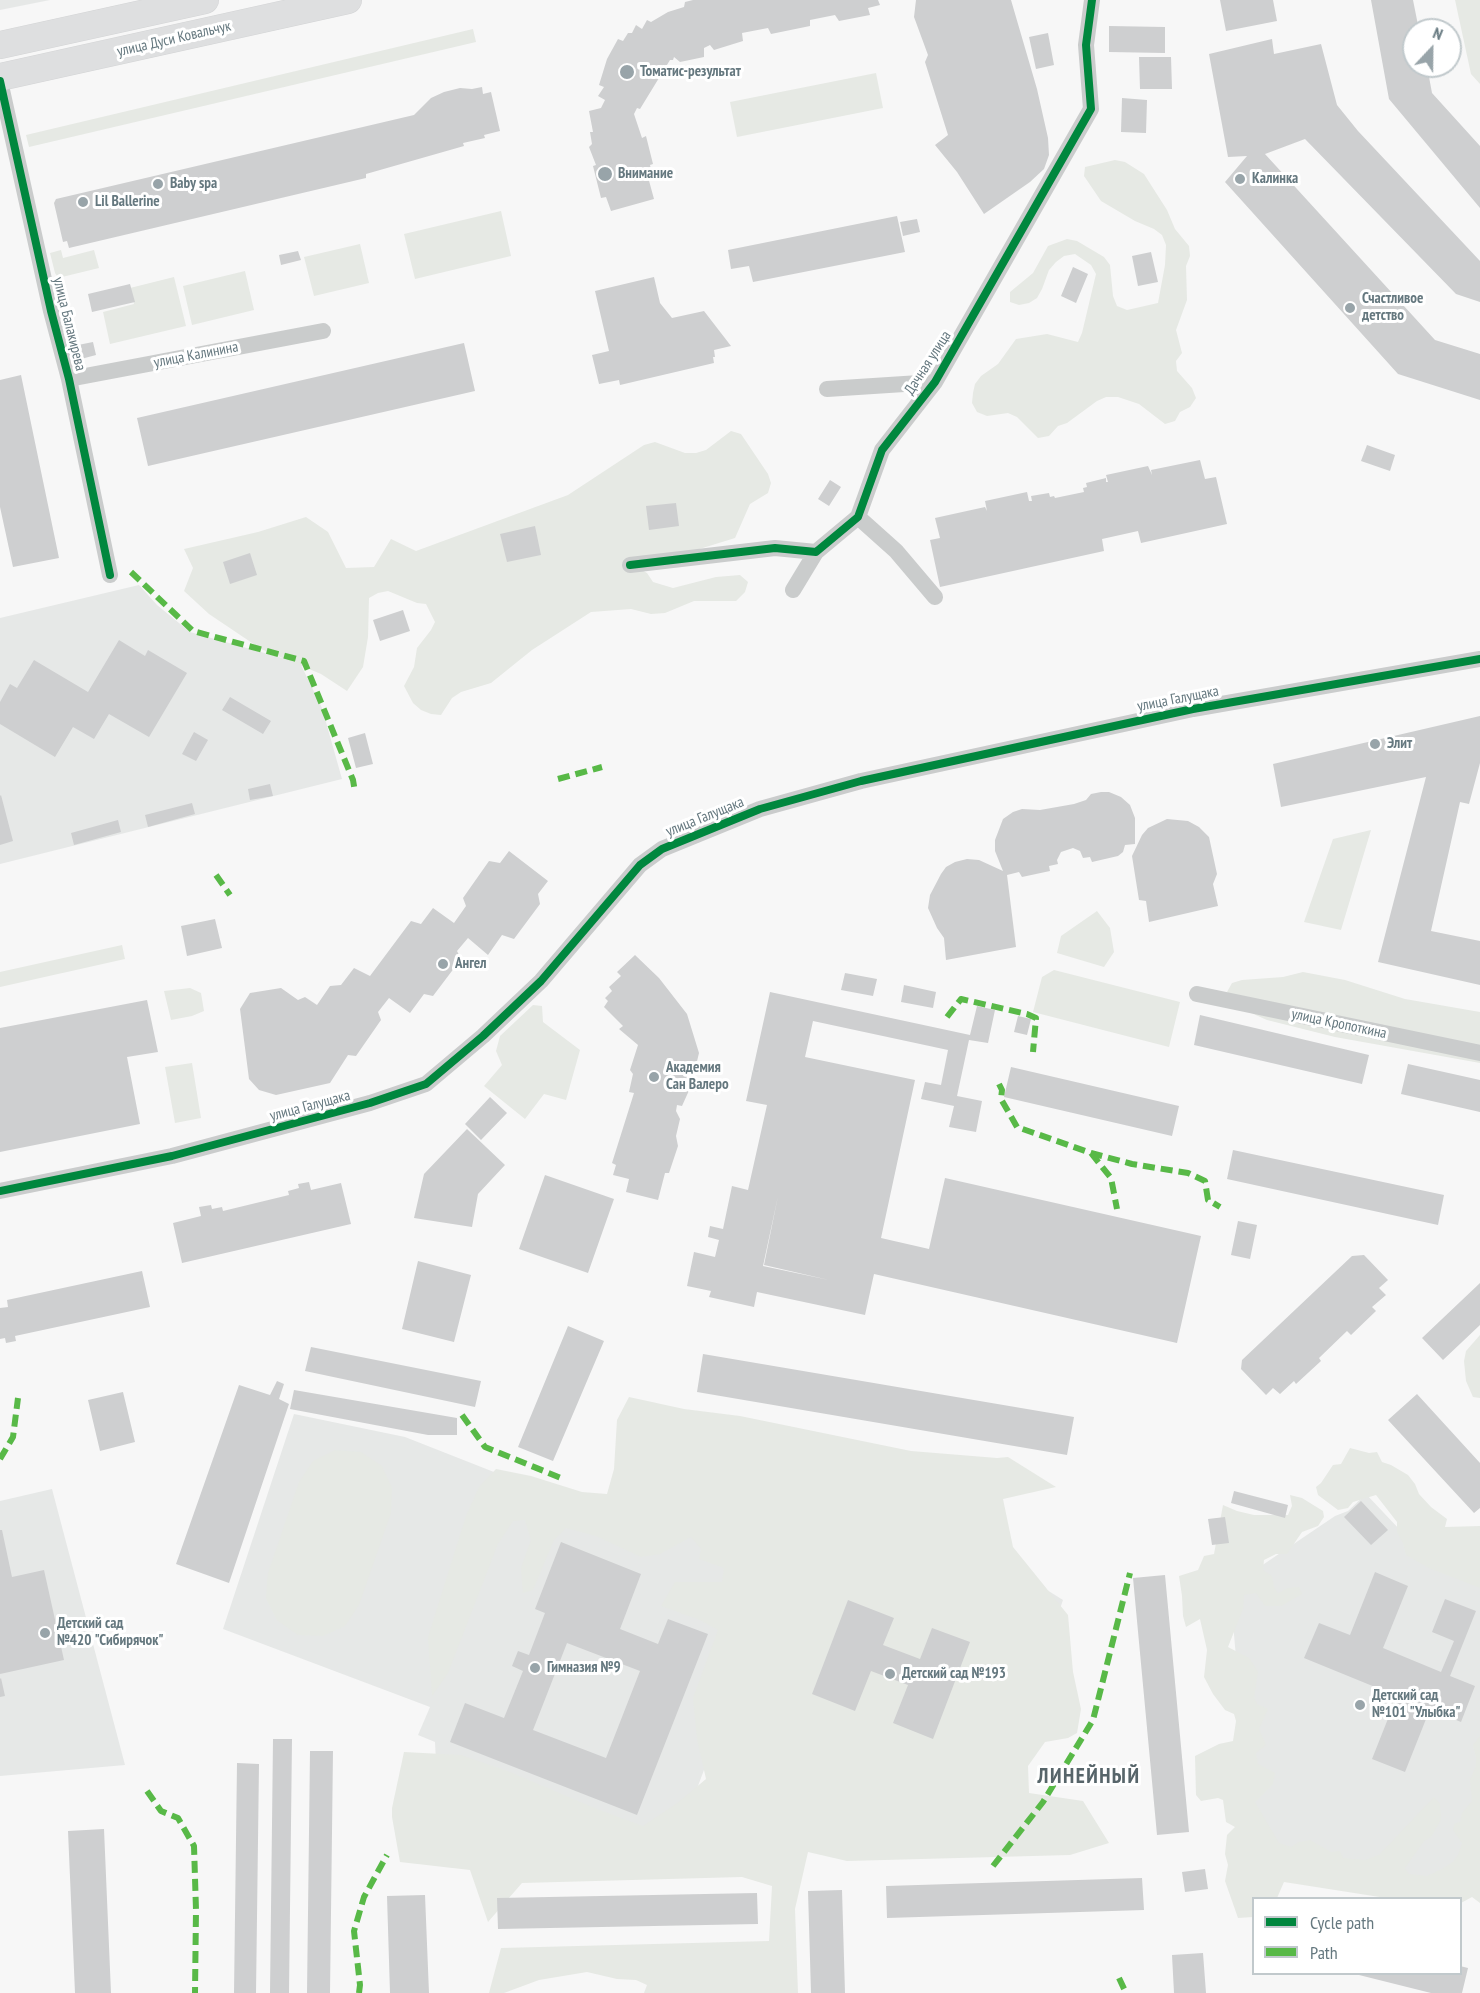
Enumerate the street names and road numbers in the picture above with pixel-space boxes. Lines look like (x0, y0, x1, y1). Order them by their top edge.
street label: улица Дуси Ковальчук (115, 17, 233, 61)
street label: улица Балакирева (49, 275, 89, 373)
street label: Дачная улица (901, 328, 955, 398)
street label: улица Калинина (152, 338, 240, 372)
street label: улица Галущака (1136, 682, 1220, 716)
street label: улица Галущака (663, 793, 747, 841)
street label: улица Кропоткина (1290, 1005, 1388, 1043)
street label: улица Галущака (268, 1087, 352, 1125)

